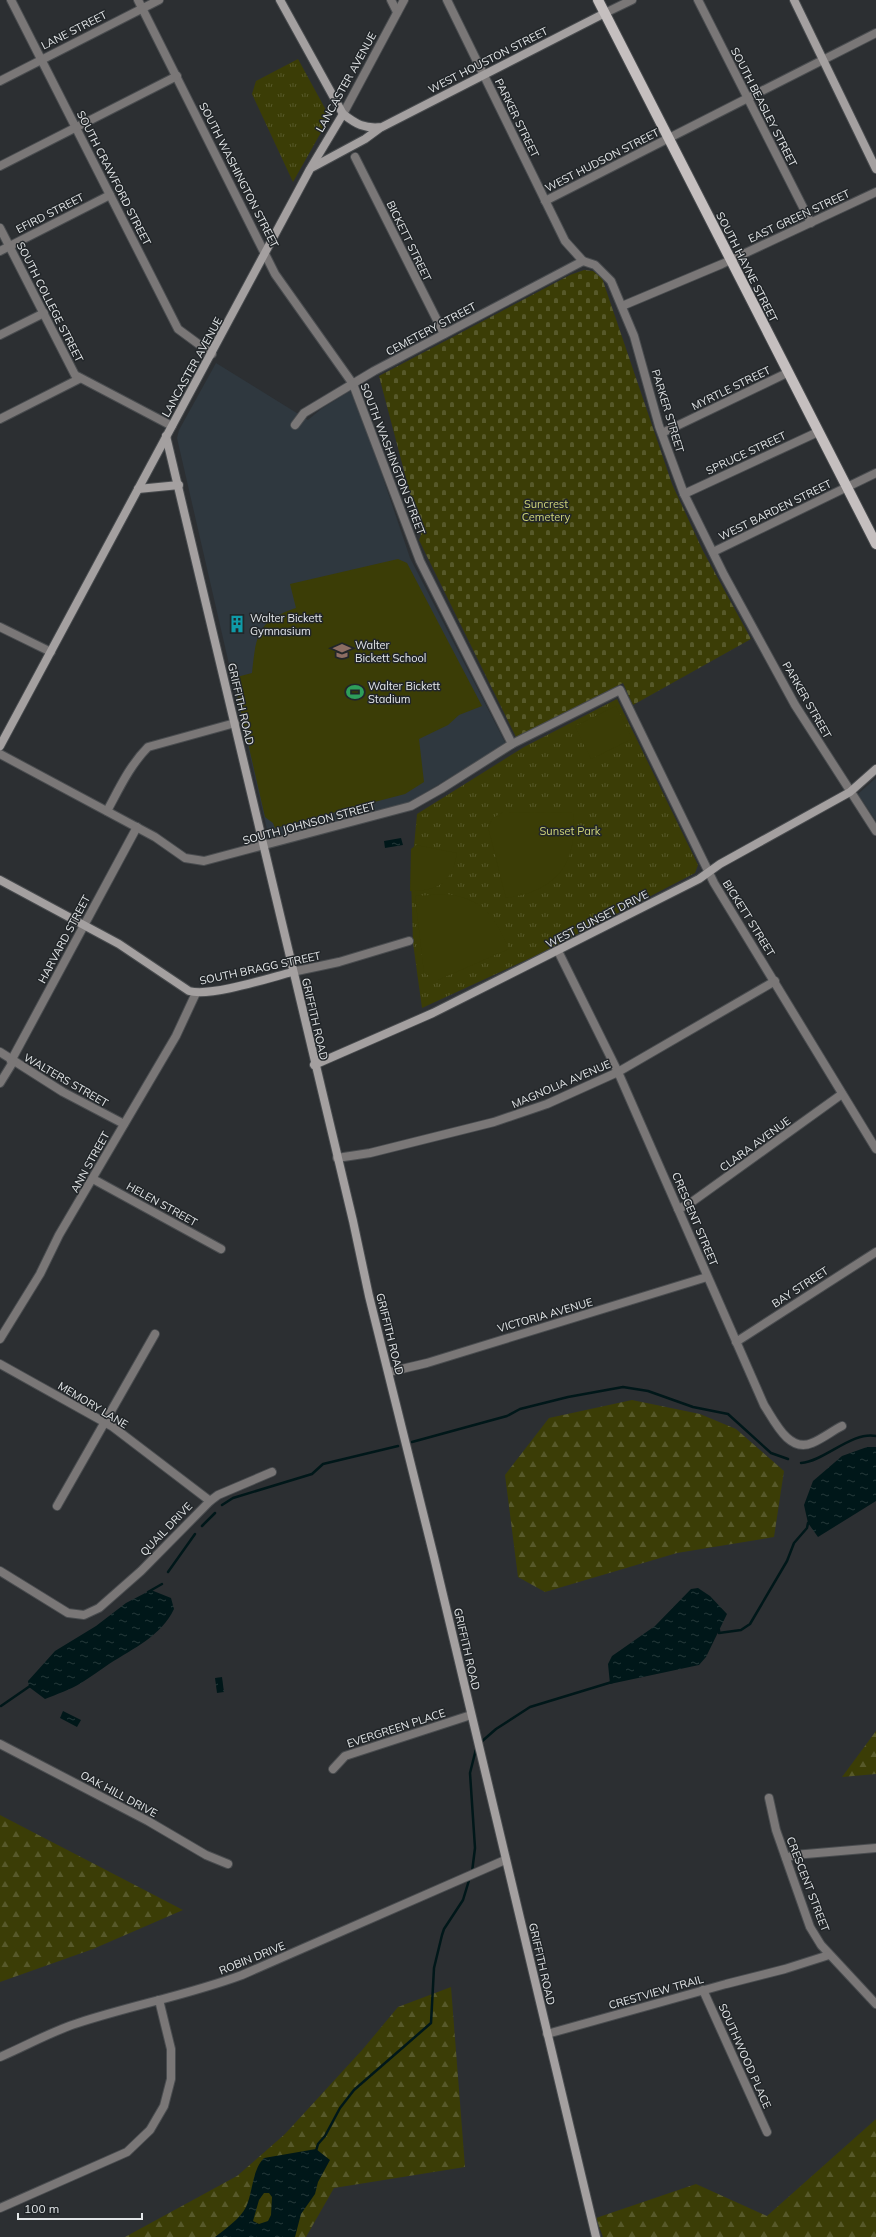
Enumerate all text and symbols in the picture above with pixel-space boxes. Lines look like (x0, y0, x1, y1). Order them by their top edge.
street label: LANE STREET (39, 7, 109, 53)
street label: WEST HOUSTON STREET (426, 24, 551, 96)
street label: LANCASTER AVENUE (313, 30, 379, 134)
street label: SOUTH BEASLEY STREET (728, 45, 800, 169)
street label: PARKER STREET (492, 76, 542, 160)
street label: SOUTH WASHINGTON STREET (196, 100, 282, 250)
street label: SOUTH CRAWFORD STREET (74, 108, 154, 248)
street label: WEST HUDSON STREET (543, 125, 662, 195)
street label: EAST GREEN STREET (746, 186, 852, 246)
street label: EFIRD STREET (14, 190, 87, 236)
street label: BICKETT STREET (383, 198, 435, 284)
street label: SOUTH HAYNE STREET (713, 210, 781, 325)
street label: SOUTH COLLEGE STREET (14, 239, 87, 365)
street label: CEMETERY STREET (383, 299, 479, 359)
street label: LANCASTER AVENUE (159, 315, 225, 419)
street label: MYRTLE STREET (689, 363, 773, 413)
street label: PARKER STREET (649, 368, 687, 455)
street label: SOUTH WASHINGTON STREET (358, 381, 429, 537)
street label: SPRUCE STREET (704, 428, 789, 478)
street label: WEST BARDEN STREET (716, 476, 834, 543)
park label: Suncrest Cemetery (522, 497, 571, 524)
place label: Walter Bickett Gymnasium (250, 611, 322, 638)
building icon: Walter Bickett Gymnasium (227, 614, 247, 634)
place label: Walter Bickett School (355, 638, 426, 665)
school or university icon: Walter Bickett School (332, 641, 352, 661)
street label: PARKER STREET (779, 659, 835, 741)
street label: GRIFFITH ROAD (225, 662, 257, 746)
place label: Walter Bickett Stadium (368, 679, 440, 706)
sports icon: Walter Bickett Stadium (345, 682, 365, 702)
street label: SOUTH JOHNSON STREET (241, 798, 377, 847)
park label: Sunset Park (540, 824, 601, 838)
street label: BICKETT STREET (720, 877, 778, 959)
street label: WEST SUNSET DRIVE (543, 887, 651, 951)
street label: HARVARD STREET (35, 892, 93, 986)
street label: SOUTH BRAGG STREET (198, 948, 322, 988)
street label: GRIFFITH ROAD (299, 977, 331, 1061)
street label: WALTERS STREET (21, 1050, 111, 1110)
street label: MAGNOLIA AVENUE (509, 1057, 613, 1111)
street label: CLARA AVENUE (717, 1114, 793, 1174)
street label: ANN STREET (67, 1129, 113, 1195)
street label: CRESCENT STREET (669, 1170, 721, 1268)
street label: HELEN STREET (124, 1179, 200, 1229)
street label: BAY STREET (769, 1263, 831, 1310)
street label: GRIFFITH ROAD (373, 1292, 407, 1376)
street label: VICTORIA AVENUE (496, 1295, 594, 1335)
street label: MEMORY LANE (55, 1379, 131, 1431)
street label: QUAIL DRIVE (137, 1499, 195, 1559)
street label: GRIFFITH ROAD (451, 1607, 483, 1691)
street label: EVERGREEN PLACE (345, 1705, 447, 1751)
street label: OAK HILL DRIVE (78, 1768, 160, 1820)
street label: CRESCENT STREET (783, 1835, 833, 1934)
street label: GRIFFITH ROAD (526, 1922, 558, 2006)
street label: ROBIN DRIVE (217, 1938, 287, 1978)
street label: CRESTVIEW TRAIL (607, 1972, 705, 2012)
street label: SOUTHWOOD PLACE (716, 2001, 774, 2111)
scale bar (18, 2195, 142, 2221)
text: 100 m (24, 2201, 59, 2216)

